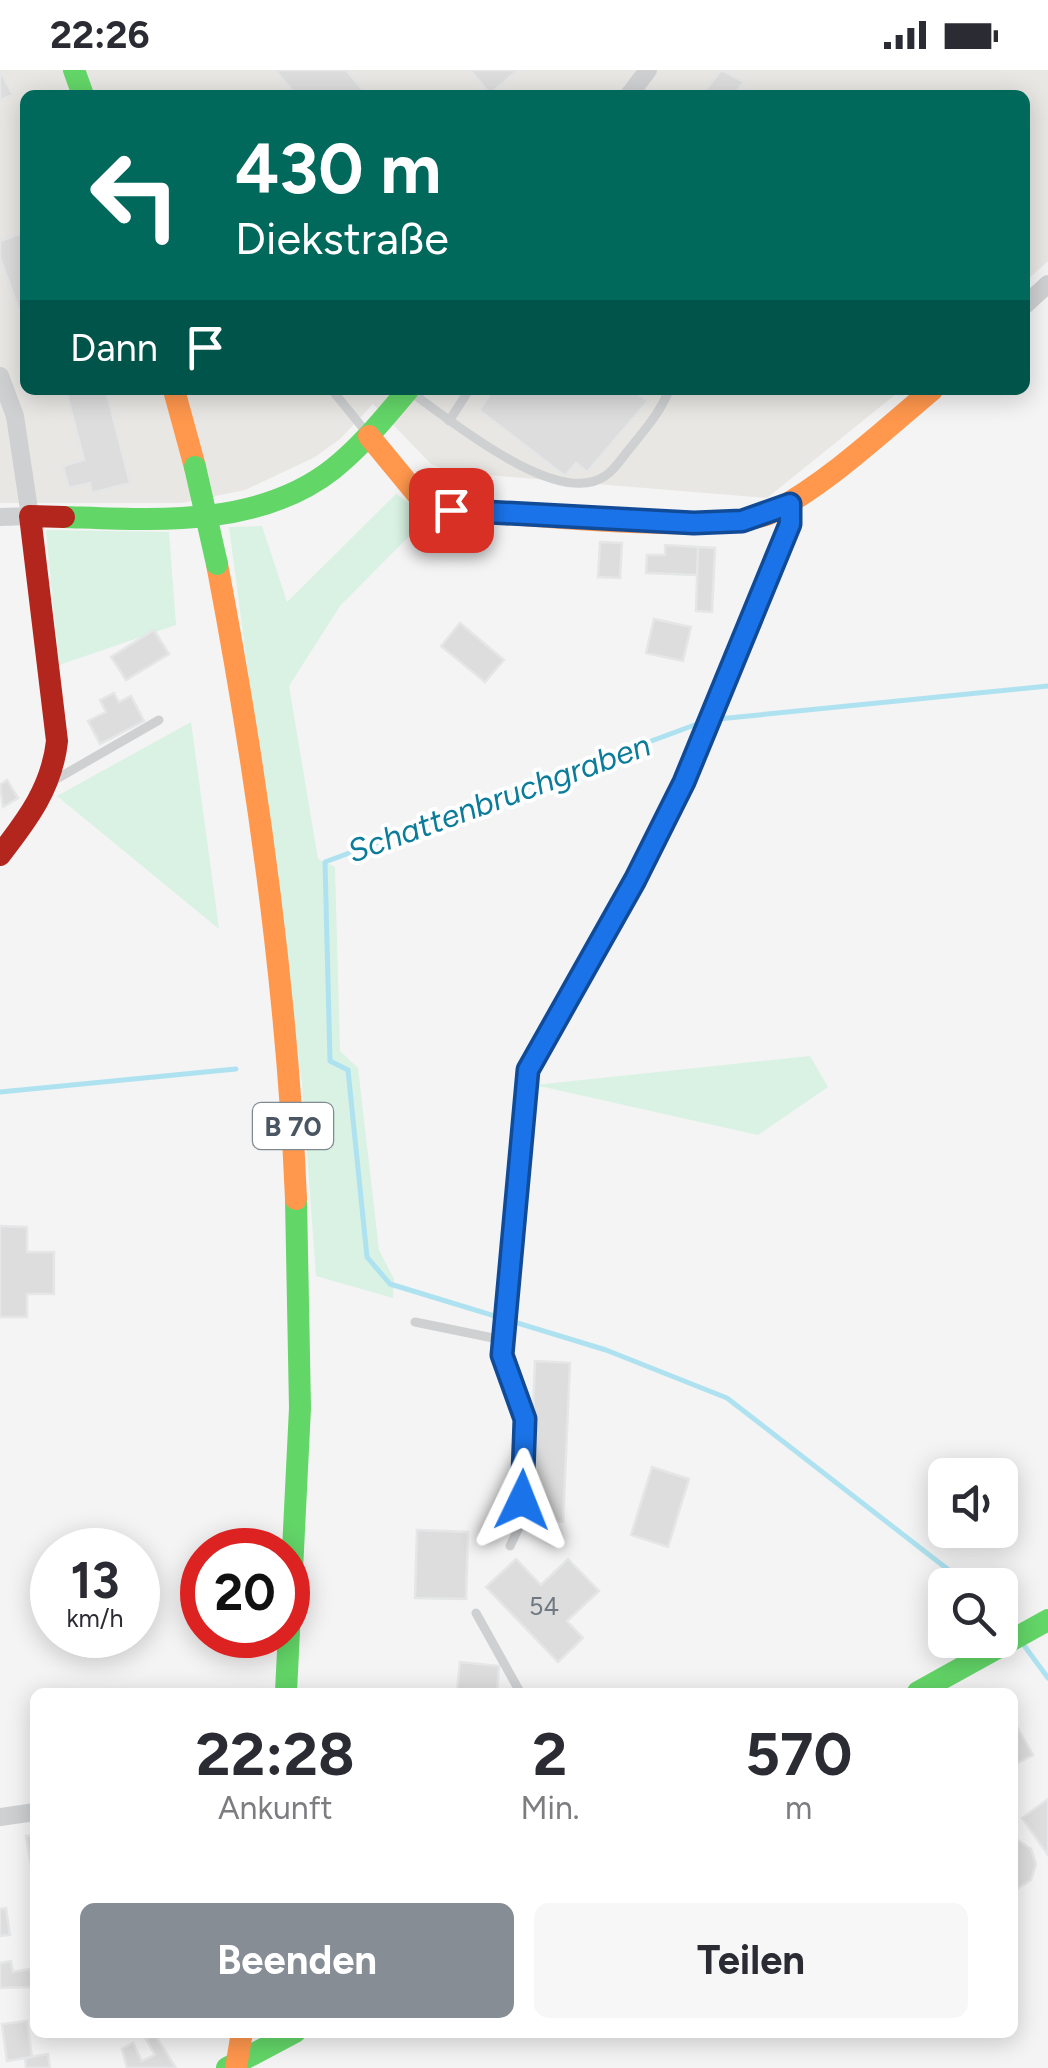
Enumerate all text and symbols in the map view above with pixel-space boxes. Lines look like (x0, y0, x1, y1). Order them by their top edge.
text: 22:26 (50, 12, 149, 58)
text: 430 m (235, 126, 441, 211)
icon: left (70, 130, 200, 260)
text: Diekstraße (235, 211, 449, 265)
icon: arrive (178, 320, 233, 375)
text: Dann (70, 325, 158, 371)
pin (409, 468, 494, 553)
icon: arrive (424, 483, 479, 538)
water label: Schattenbruchgraben (343, 726, 655, 870)
road number: B 70 (253, 1103, 333, 1149)
position arrow (470, 1448, 574, 1552)
map controls (928, 1458, 1018, 1658)
button: sound (928, 1458, 1018, 1548)
speed limit sign: 20 (180, 1528, 310, 1658)
text: 13 (71, 1550, 119, 1611)
button: search (928, 1568, 1018, 1658)
house number: 54 (529, 1591, 559, 1621)
text: km/h (66, 1603, 124, 1633)
text: 22:28 (196, 1718, 355, 1790)
text: 2 (533, 1718, 567, 1790)
text: 570 (745, 1718, 852, 1790)
text: Ankunft (218, 1789, 333, 1827)
text: Min. (520, 1789, 579, 1827)
text: m (785, 1789, 812, 1827)
button: Beenden (80, 1903, 514, 2018)
button: Teilen (534, 1903, 968, 2018)

